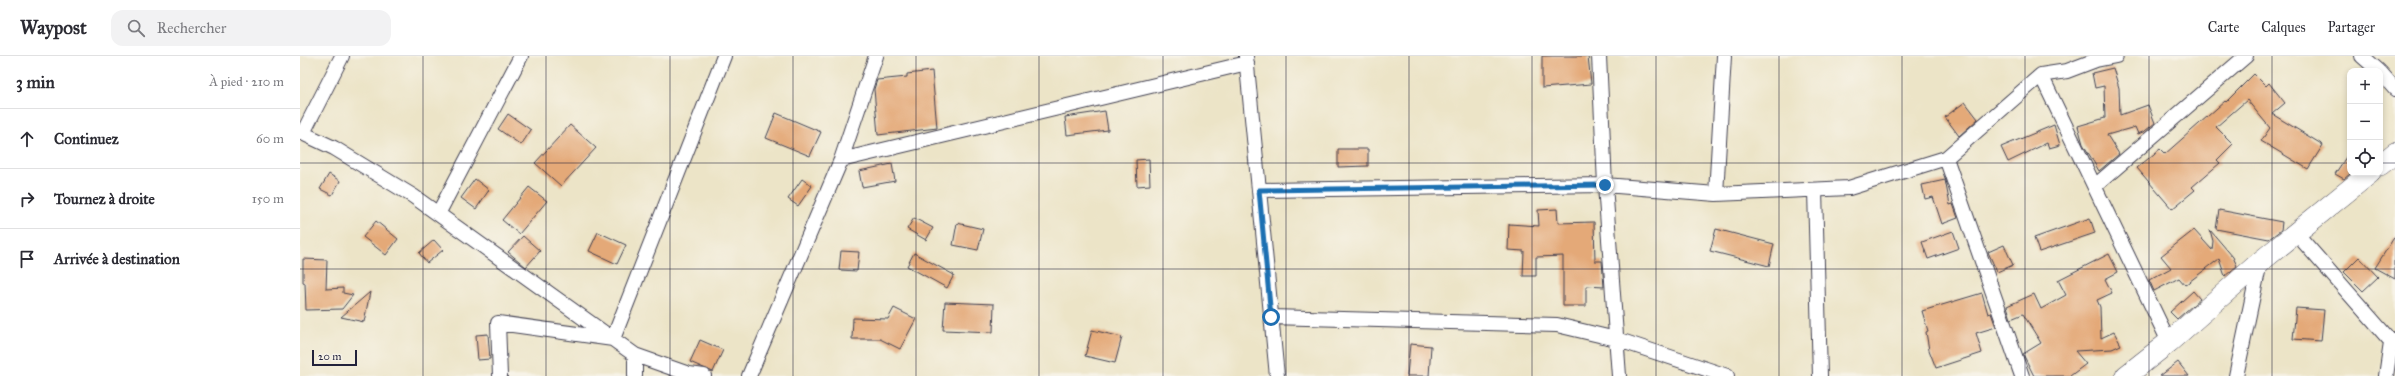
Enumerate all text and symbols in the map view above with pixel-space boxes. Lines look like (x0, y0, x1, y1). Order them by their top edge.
search box (111, 10, 391, 46)
text: Waypost (20, 16, 87, 39)
icon: search (125, 17, 147, 39)
text: Rechercher (157, 19, 226, 37)
text: Carte (2208, 19, 2239, 36)
text: Calques (2261, 19, 2306, 36)
text: Partager (2328, 19, 2375, 36)
map controls (2347, 68, 2383, 176)
button: + (2347, 68, 2383, 104)
text: 3 min (16, 72, 55, 93)
text: À pied · 210 m (209, 74, 284, 90)
button: − (2347, 104, 2383, 140)
icon: ahead (16, 128, 38, 150)
text: Continuez (54, 130, 119, 148)
text: 60 m (256, 131, 284, 147)
button: locate (2347, 140, 2383, 176)
route end (1596, 176, 1614, 194)
icon: right (16, 188, 38, 210)
text: Tournez à droite (54, 190, 155, 208)
text: 150 m (252, 191, 284, 207)
icon: arrive (16, 248, 38, 270)
text: Arrivée à destination (54, 250, 180, 268)
route start (1262, 308, 1280, 326)
scale bar (312, 348, 357, 367)
text: 20 m (318, 350, 341, 363)

